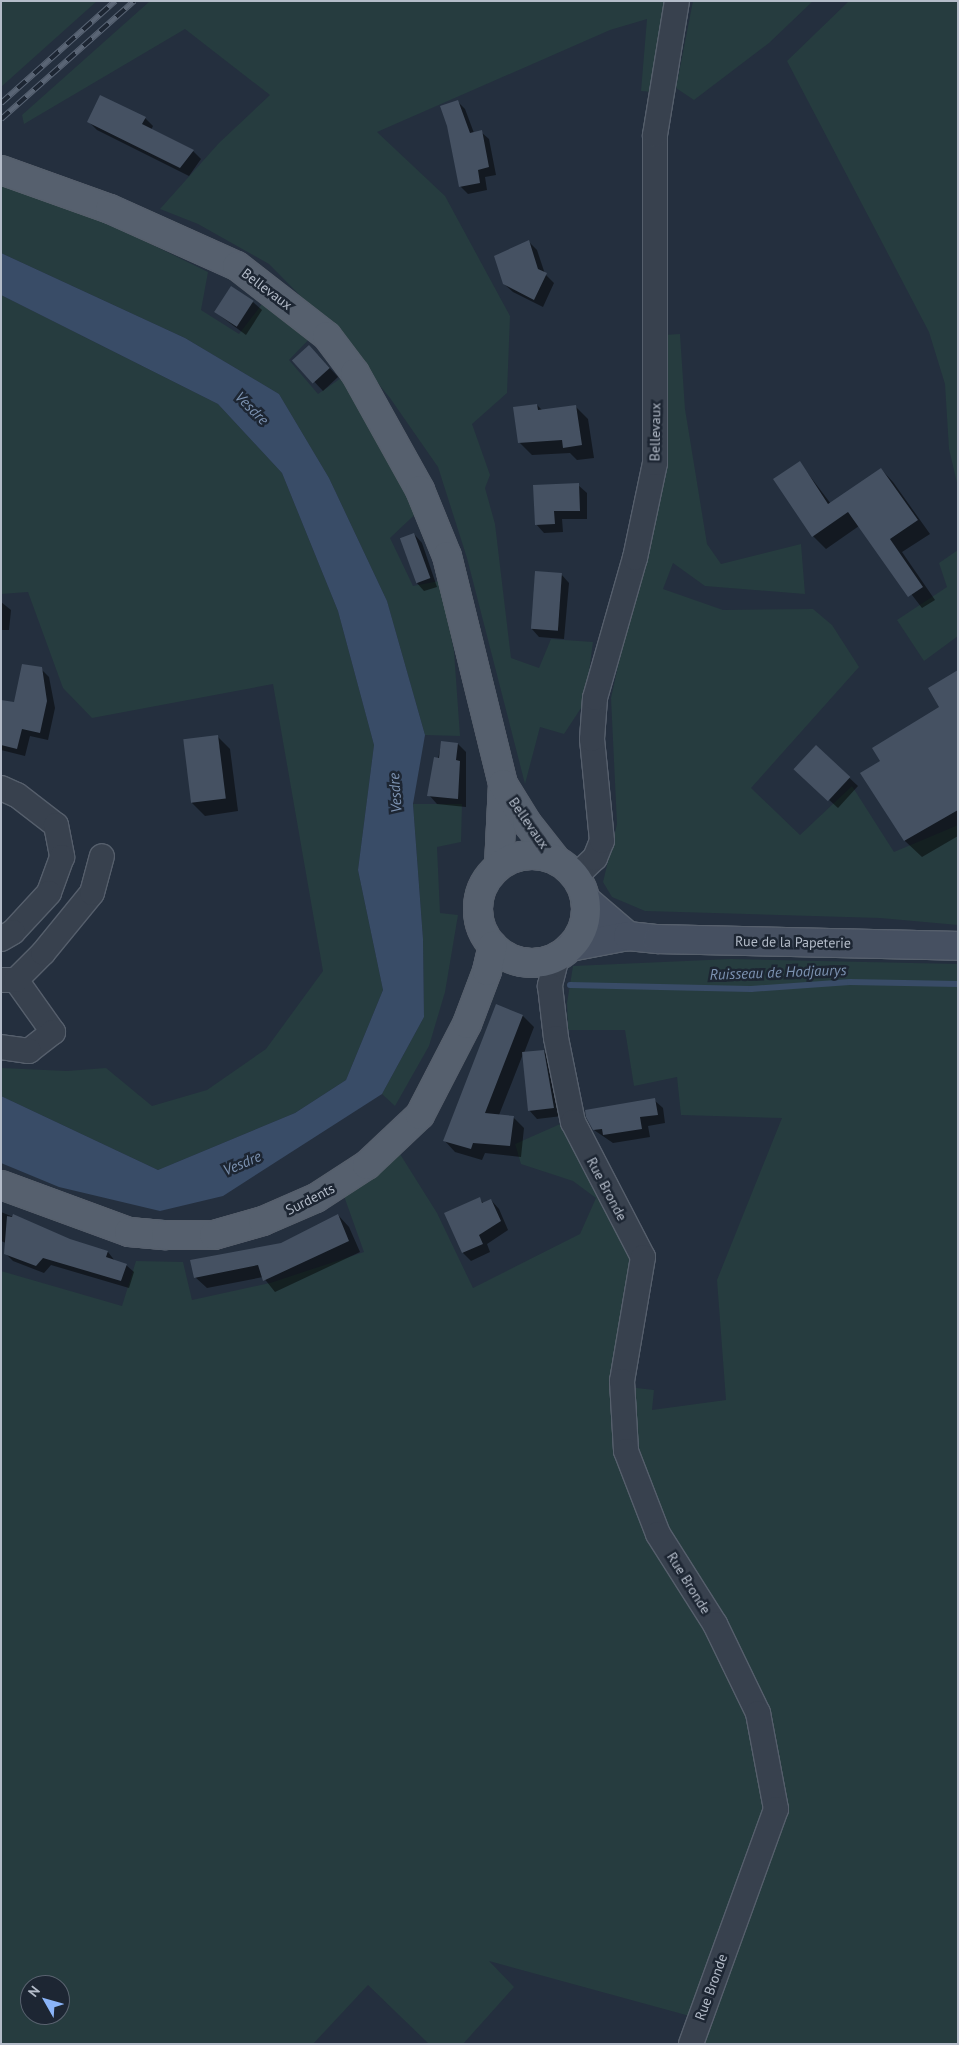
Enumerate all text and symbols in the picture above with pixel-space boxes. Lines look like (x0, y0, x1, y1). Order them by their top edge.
street label: Bellevaux (238, 265, 296, 313)
water label: Vesdre (231, 387, 273, 429)
street label: Bellevaux (646, 402, 664, 462)
water label: Vesdre (385, 772, 405, 814)
street label: Bellevaux (505, 794, 553, 852)
street label: Rue de la Papeterie (735, 933, 851, 951)
water label: Ruisseau de Hodjaurys (709, 961, 847, 983)
water label: Vesdre (220, 1147, 264, 1179)
street label: Rue Bronde (583, 1154, 631, 1224)
street label: Surdents (283, 1180, 337, 1218)
street label: Rue Bronde (664, 1549, 714, 1617)
street label: Rue Bronde (691, 1952, 731, 2022)
north arrow (20, 1975, 70, 2025)
text: N (24, 1982, 44, 2001)

